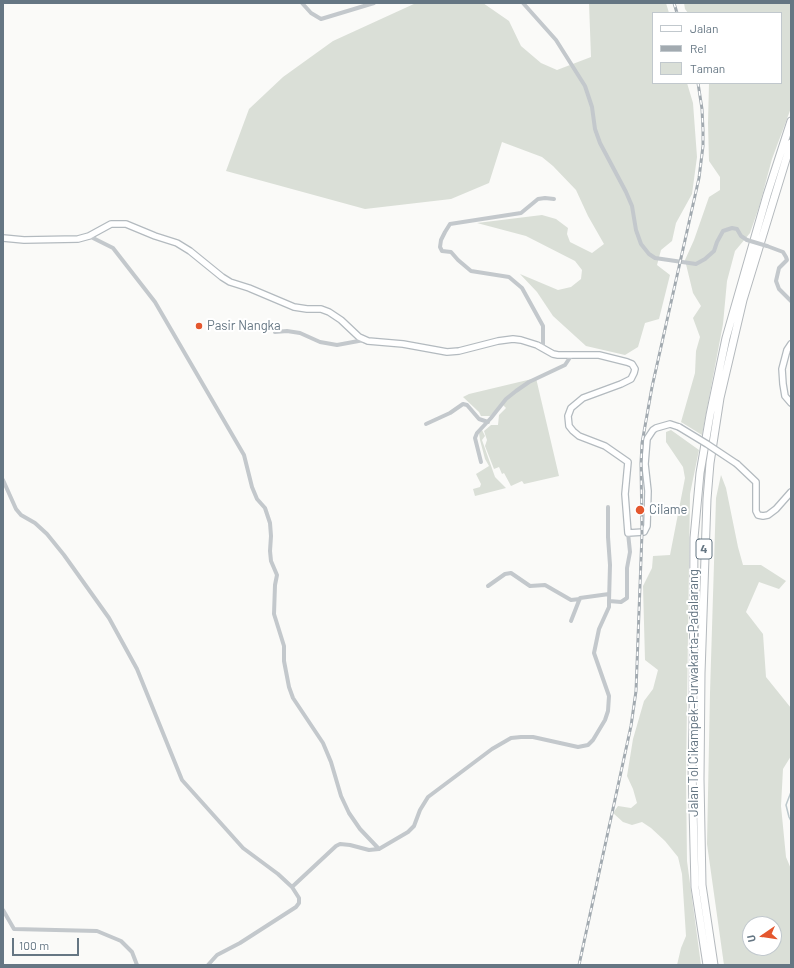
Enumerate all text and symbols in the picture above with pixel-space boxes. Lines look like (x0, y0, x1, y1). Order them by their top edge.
legend (652, 12, 782, 84)
text: Jalan (690, 21, 718, 35)
text: Rel (690, 41, 706, 55)
text: Taman (690, 61, 725, 75)
place label: Pasir Nangka (207, 318, 281, 334)
marker: Pasir Nangka (194, 321, 204, 331)
place label: Cilame (649, 502, 687, 518)
marker: Cilame (634, 504, 646, 516)
road number: 4 (696, 539, 712, 559)
street label: Jalan Tol Cikampek–Purwakarta–Padalarang (686, 569, 702, 817)
north arrow (742, 916, 782, 956)
scale bar (14, 930, 81, 956)
text: U (744, 934, 758, 943)
text: 100 m (19, 938, 49, 952)

